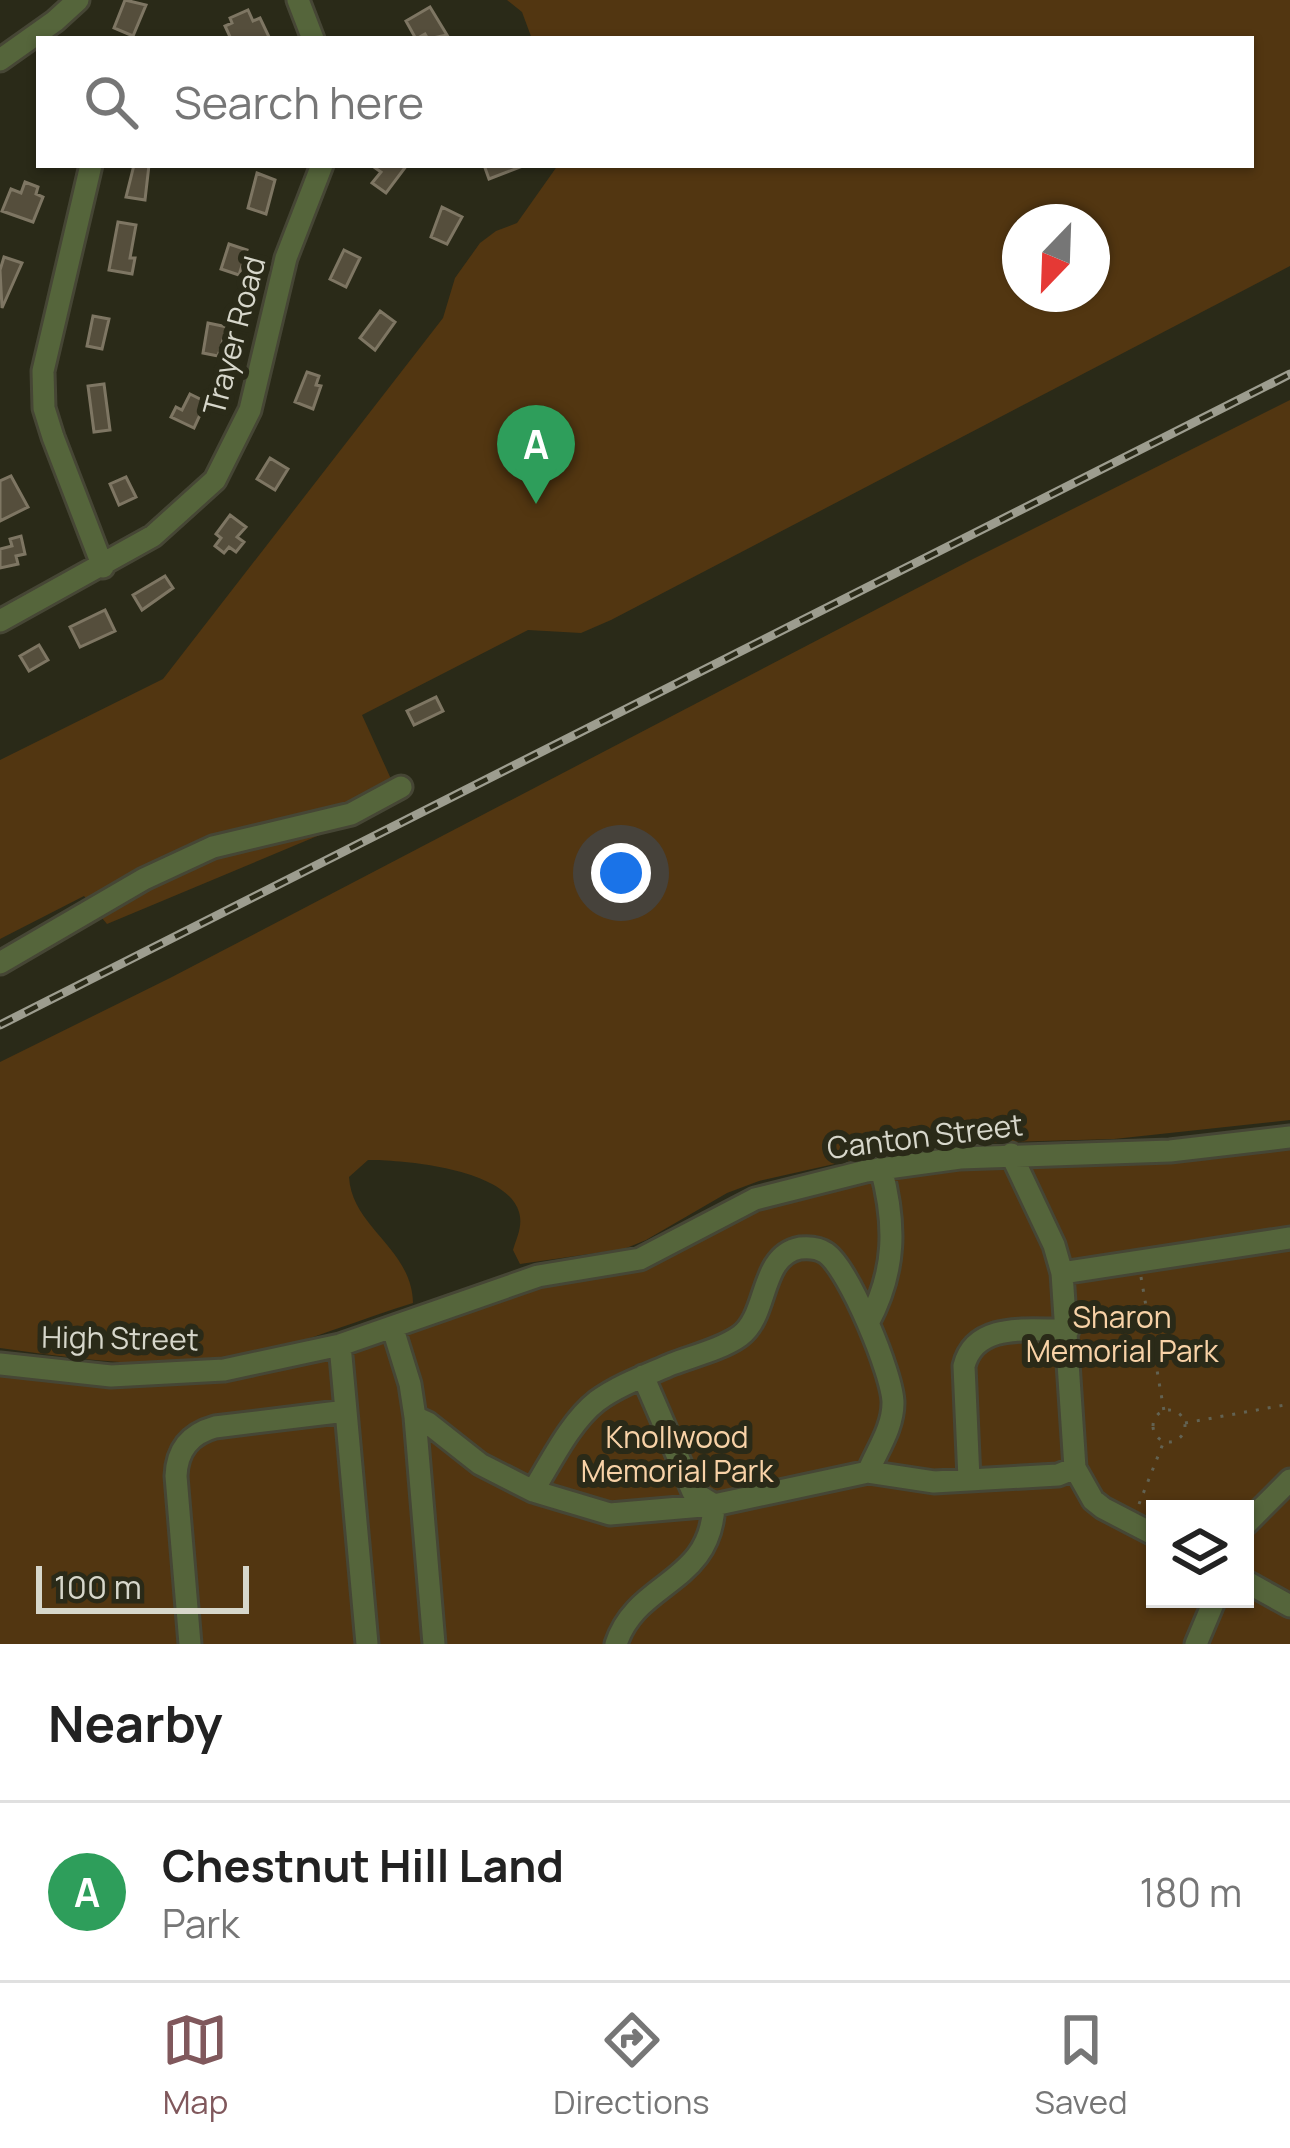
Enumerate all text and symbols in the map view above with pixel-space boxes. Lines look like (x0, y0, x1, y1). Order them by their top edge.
search box (36, 36, 1254, 168)
icon: search (78, 69, 144, 135)
text: Search here (174, 71, 424, 133)
north arrow (1002, 204, 1110, 312)
street label: Trayer Road (193, 252, 274, 420)
pin: A (497, 405, 575, 504)
your location (591, 843, 651, 903)
street label: Canton Street (825, 1103, 1025, 1168)
park label: Sharon Memorial Park (1026, 1296, 1219, 1371)
street label: High Street (41, 1316, 199, 1359)
park label: Knollwood Memorial Park (581, 1416, 774, 1491)
map controls (1146, 1500, 1254, 1608)
button: layers (1146, 1500, 1254, 1608)
scale bar (36, 1560, 249, 1613)
text: 100 m (54, 1564, 142, 1609)
text: Nearby (48, 1688, 223, 1757)
text: Chestnut Hill Land (162, 1834, 564, 1896)
text: A (74, 1865, 100, 1919)
text: 180 m (1139, 1865, 1242, 1919)
text: Park (162, 1896, 240, 1950)
tab: Map (162, 2007, 228, 2124)
tab: Directions (553, 2007, 710, 2124)
tab: Saved (1035, 2007, 1128, 2124)

